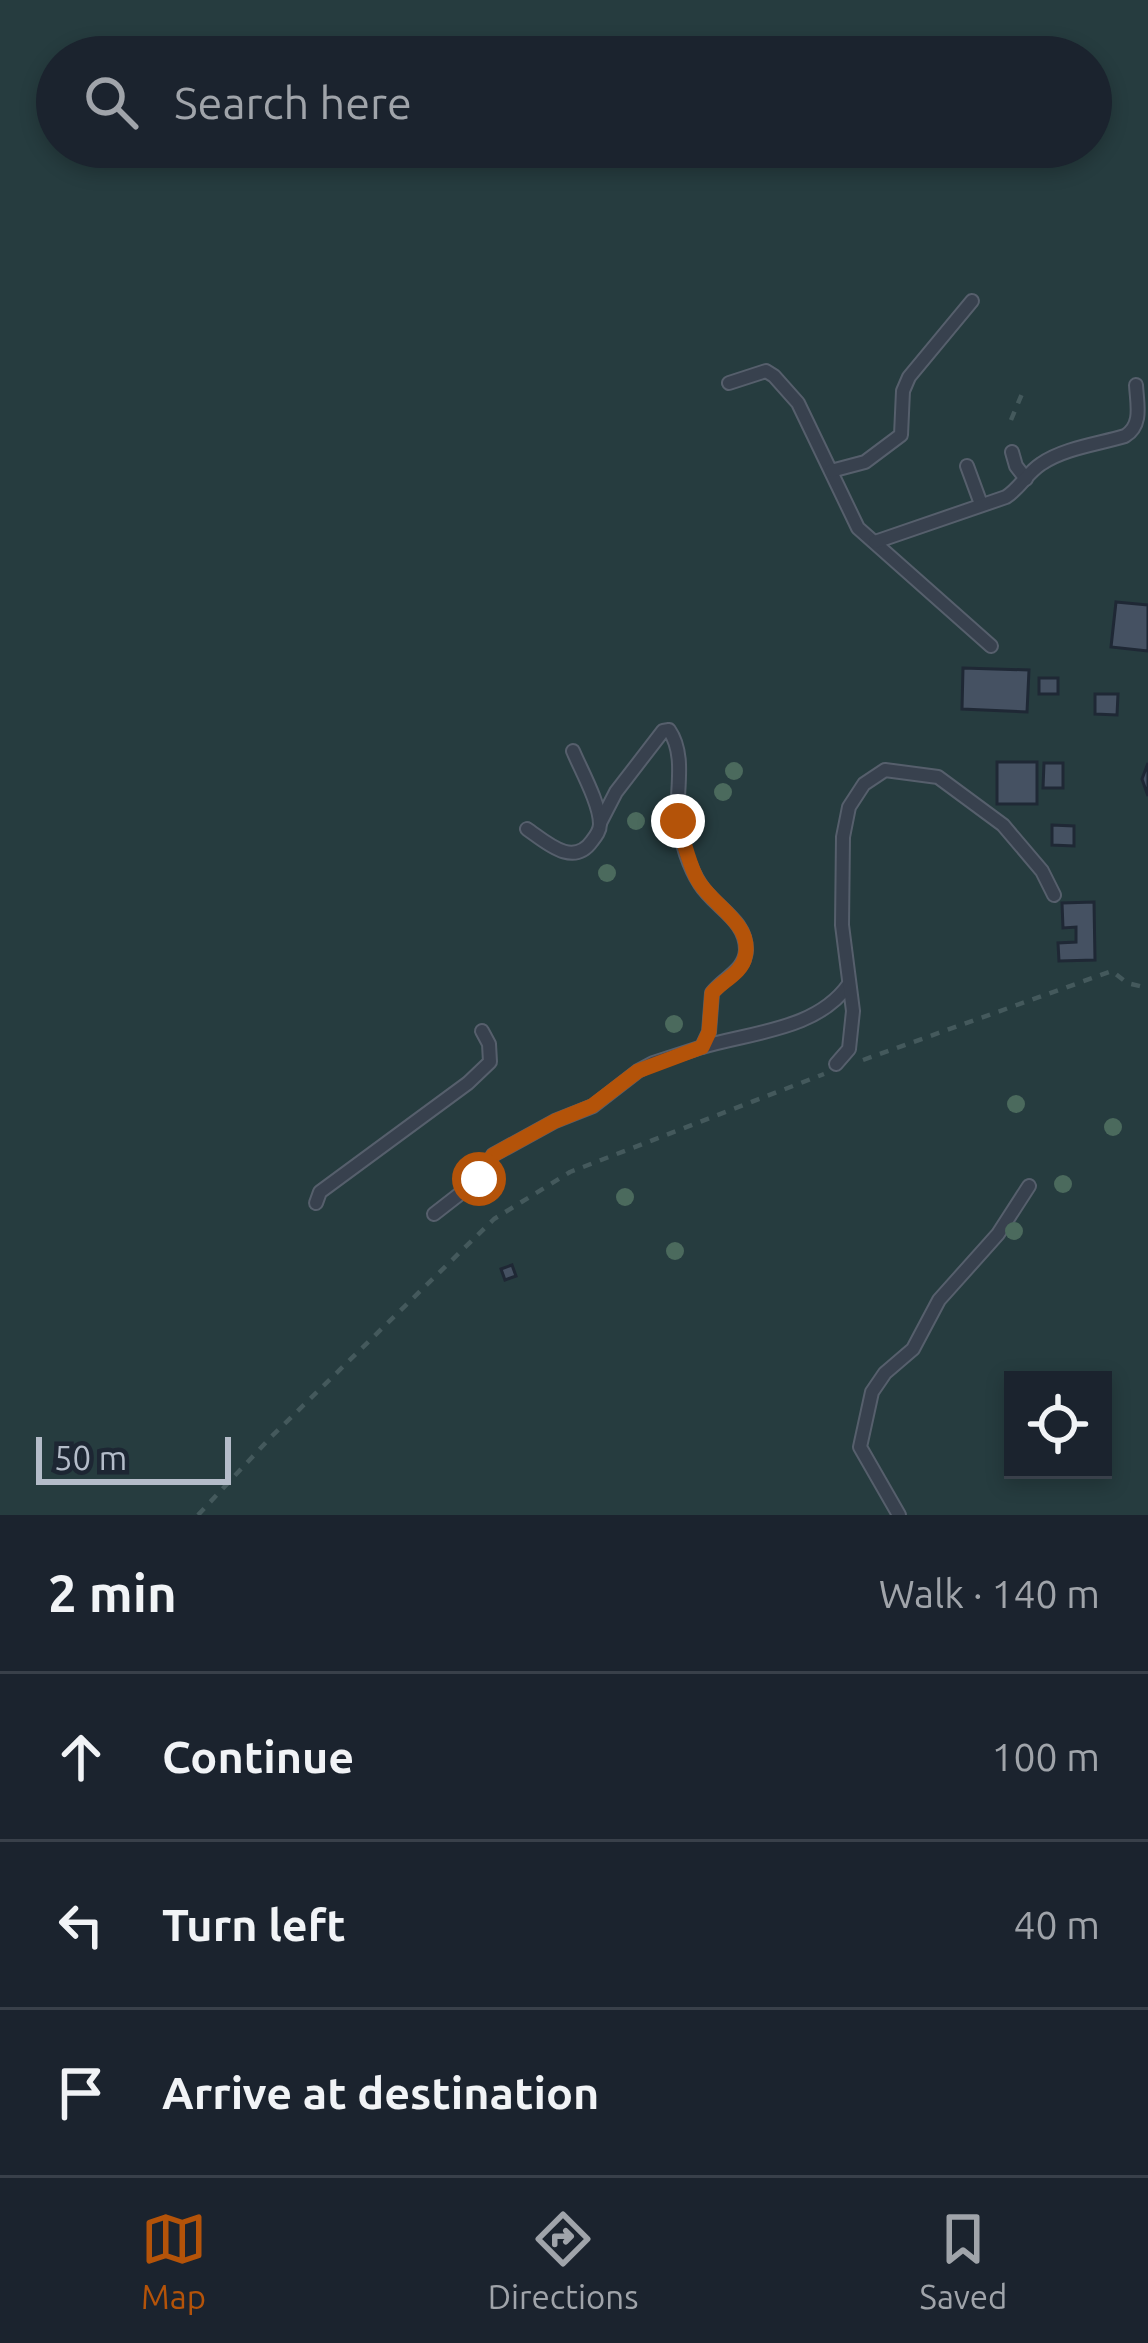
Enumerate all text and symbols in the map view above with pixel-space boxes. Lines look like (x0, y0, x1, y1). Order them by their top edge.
search box (36, 36, 1112, 168)
icon: search (78, 69, 144, 135)
text: Search here (174, 77, 412, 128)
route end (651, 794, 705, 848)
route start (452, 1152, 506, 1206)
map controls (1004, 1371, 1112, 1479)
button: locate (1004, 1371, 1112, 1479)
scale bar (36, 1431, 231, 1484)
text: 50 m (54, 1439, 127, 1476)
text: 2 min (48, 1564, 177, 1622)
text: Walk · 140 m (879, 1572, 1100, 1615)
icon: ahead (48, 1724, 114, 1790)
text: Continue (162, 1731, 354, 1782)
text: 100 m (991, 1735, 1100, 1778)
icon: left (48, 1892, 114, 1958)
text: Turn left (162, 1899, 346, 1950)
text: 40 m (1013, 1903, 1100, 1946)
icon: arrive (48, 2060, 114, 2126)
text: Arrive at destination (162, 2067, 599, 2118)
tab: Map (141, 2206, 207, 2315)
tab: Directions (488, 2206, 638, 2315)
tab: Saved (920, 2206, 1007, 2315)

